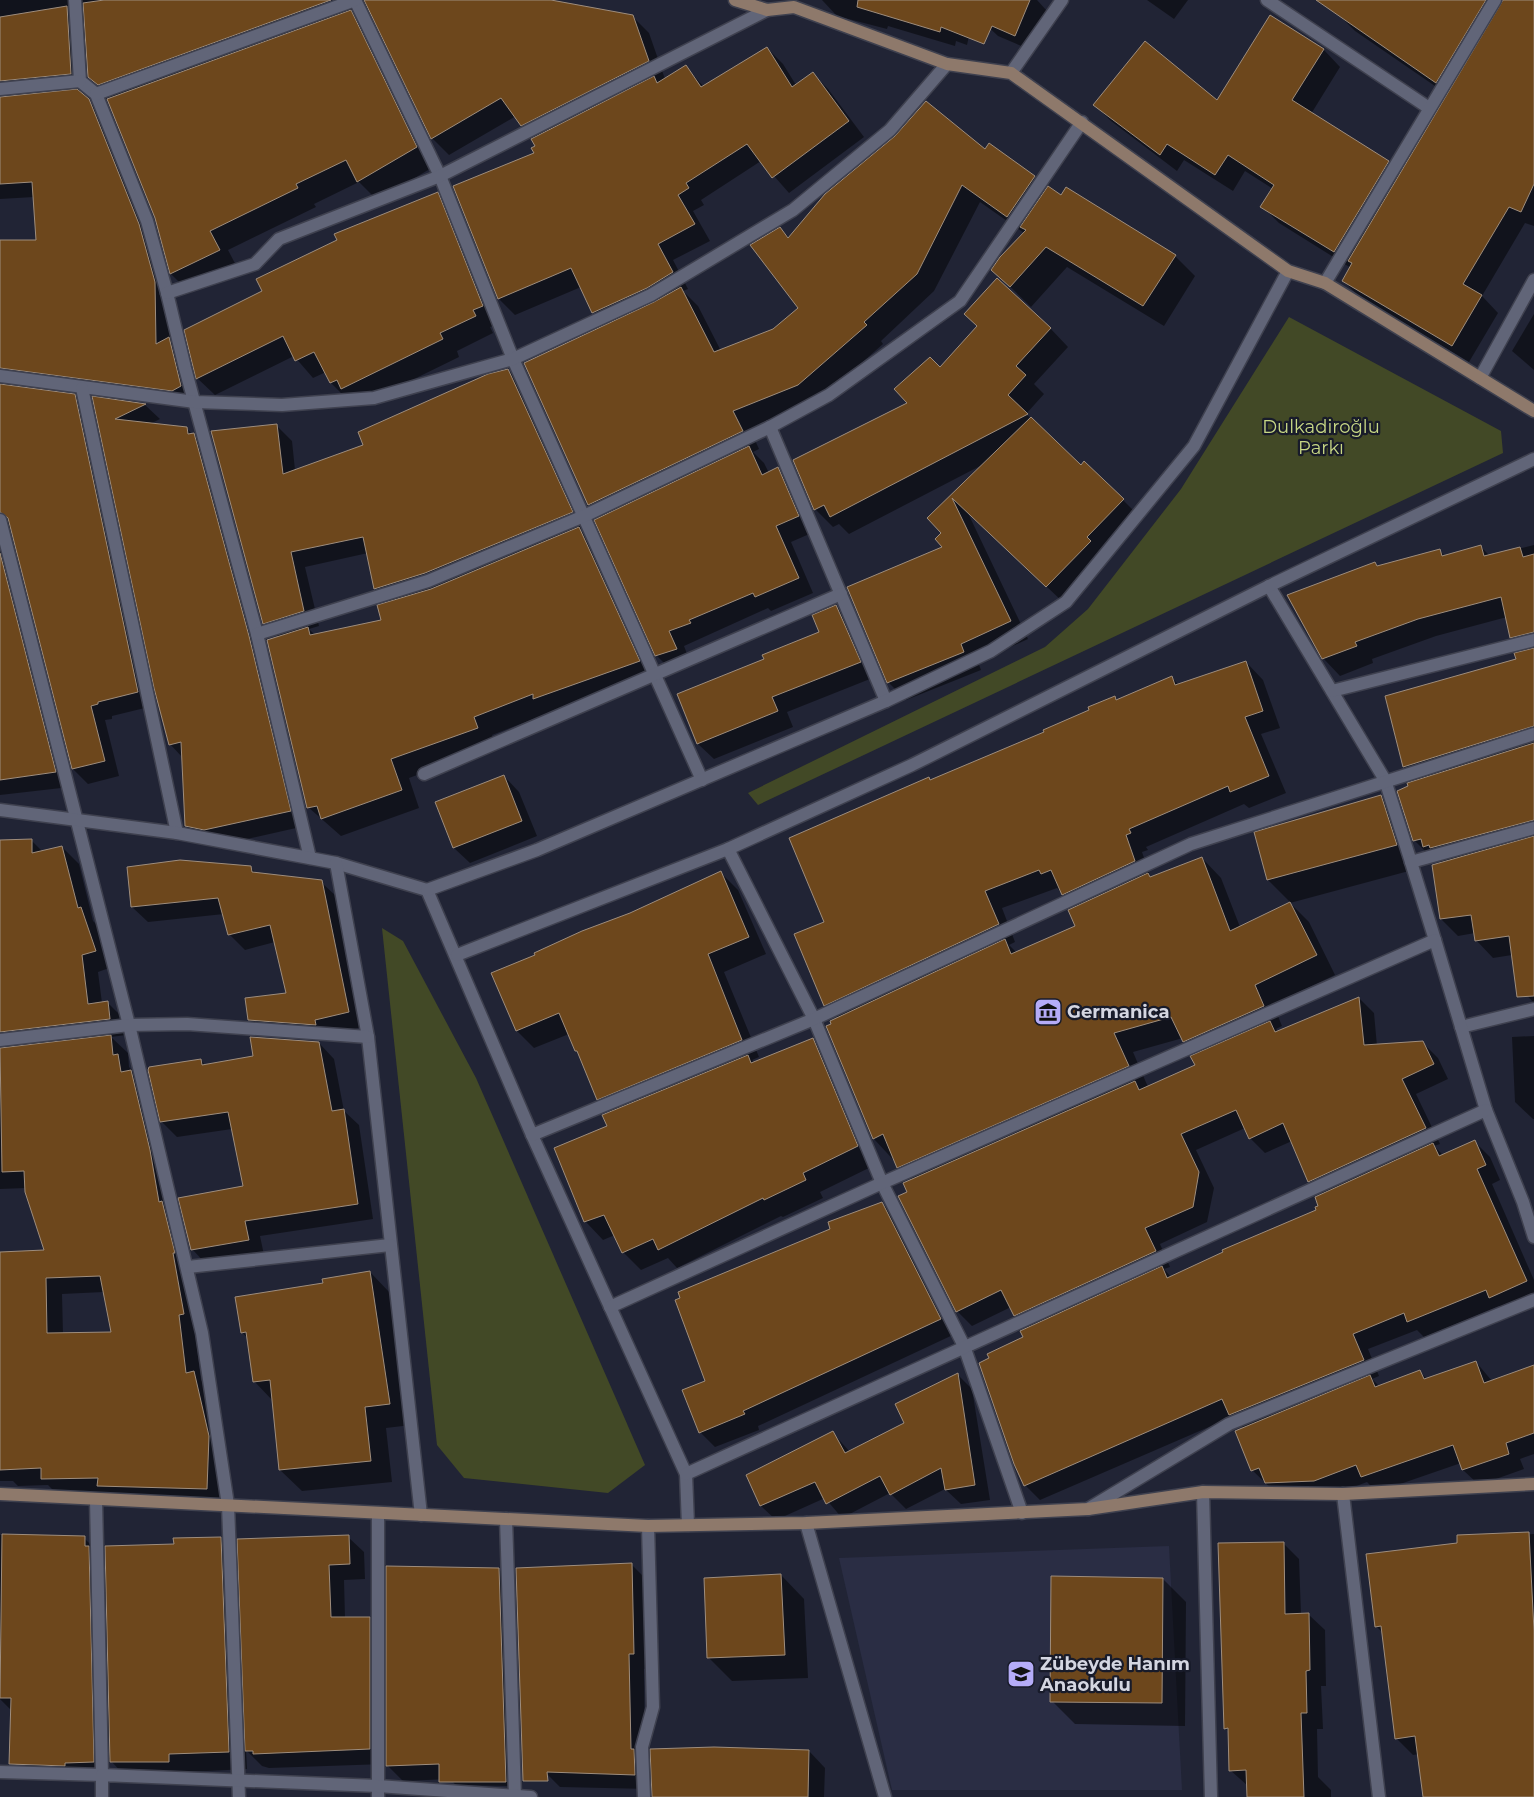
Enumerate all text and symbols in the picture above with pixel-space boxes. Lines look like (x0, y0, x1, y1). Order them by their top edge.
park label: Dulkadiroğlu Parkı (1262, 416, 1380, 459)
museum icon: Germanica (1033, 997, 1063, 1027)
place label: Germanica (1067, 1001, 1170, 1023)
place label: Zübeyde Hanım Anaokulu (1039, 1653, 1190, 1696)
school or university icon: Zübeyde Hanım Anaokulu (1006, 1659, 1036, 1689)

